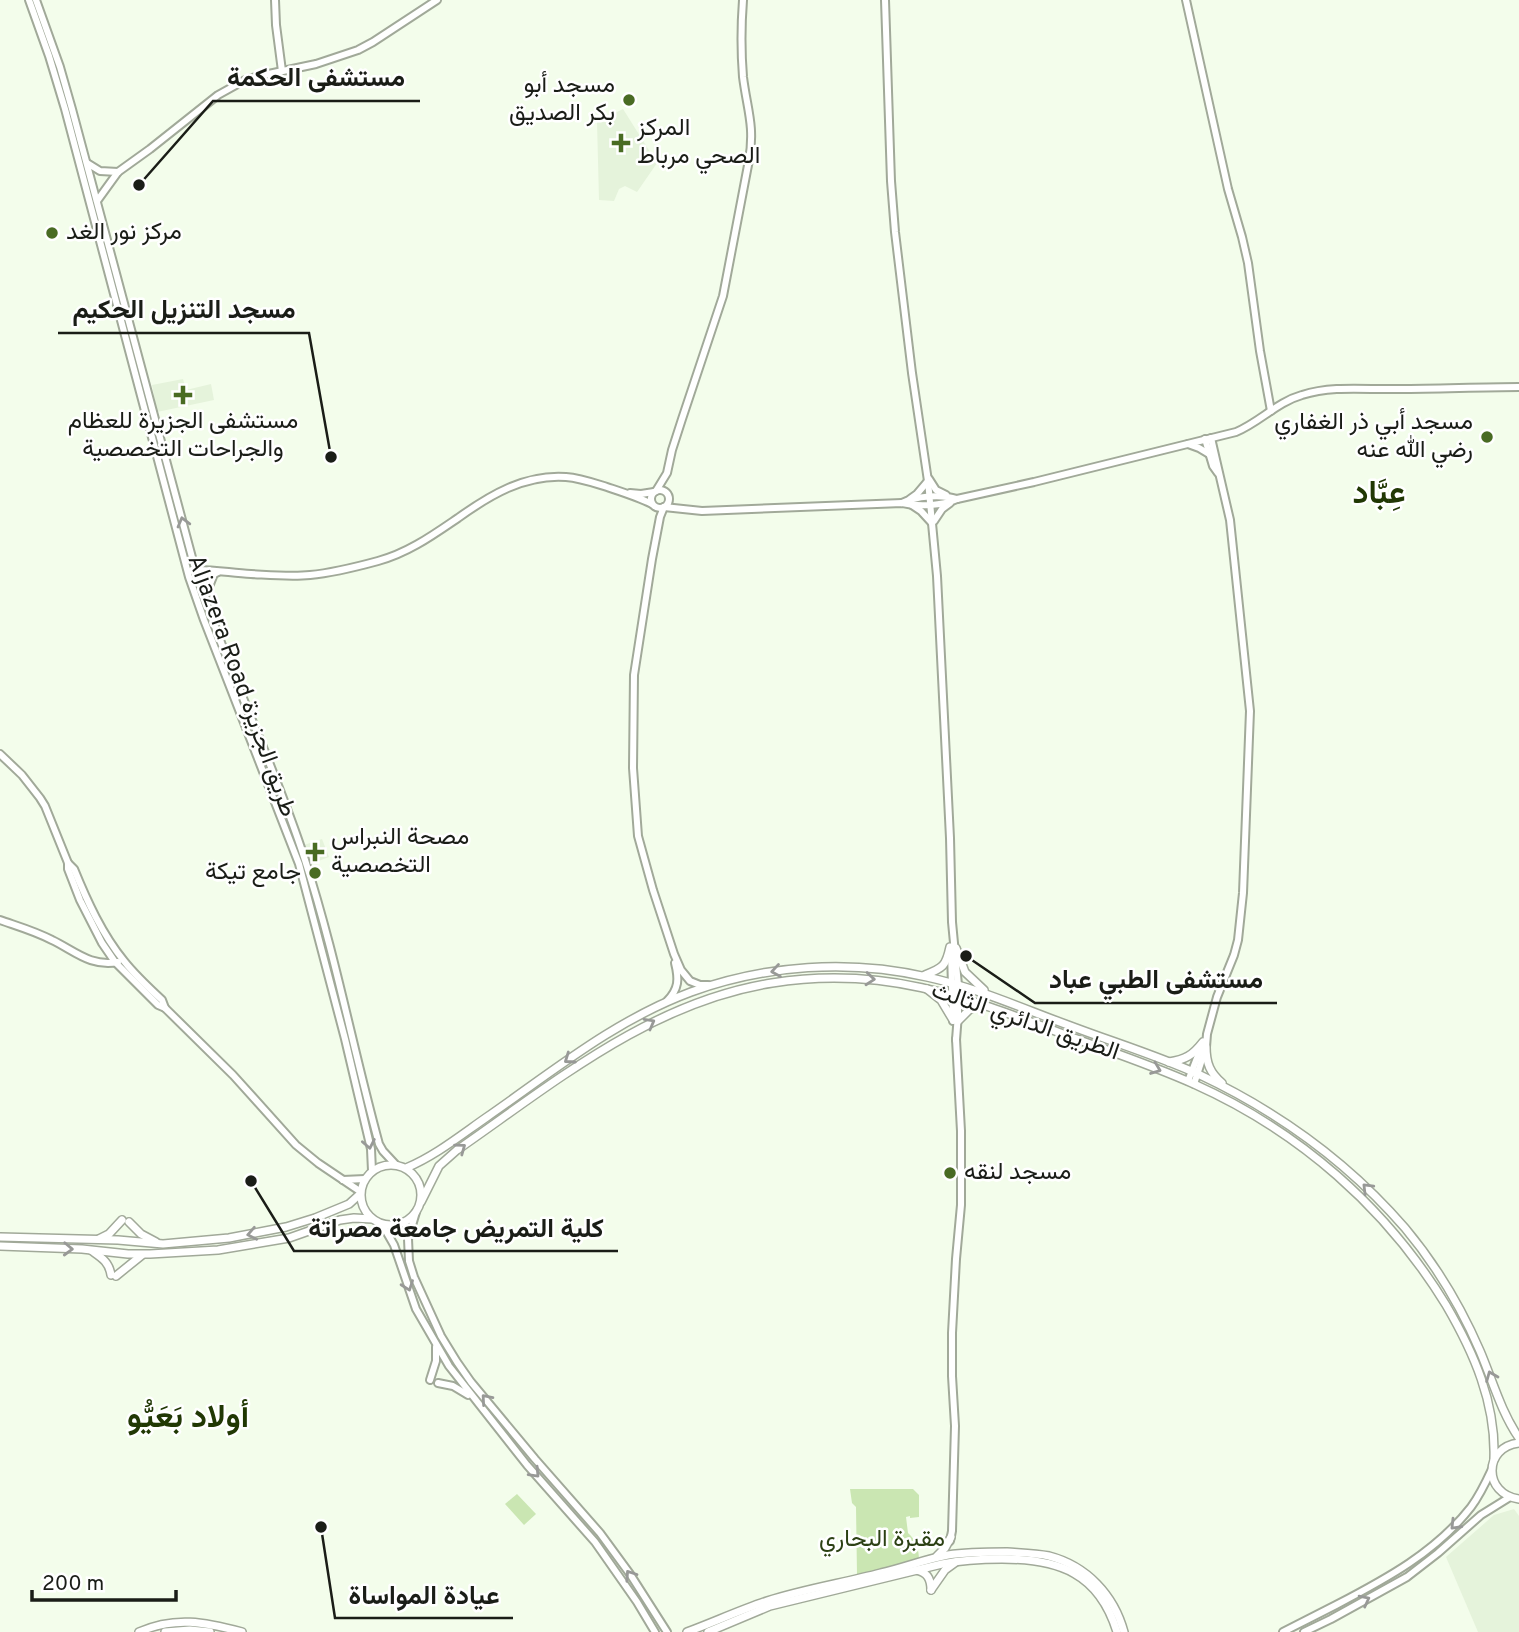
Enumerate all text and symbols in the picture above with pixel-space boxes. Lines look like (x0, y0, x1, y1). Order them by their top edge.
callout: مستشفى الحكمة (213, 54, 420, 101)
text: مستشفى الحكمة (227, 63, 405, 96)
place label: مسجد أبو بكر الصديق (509, 70, 615, 129)
marker: مسجد أبو بكر الصديق (621, 92, 637, 108)
place label: المركز الصحي مرباط (636, 114, 760, 174)
marker: المركز الصحي مرباط (611, 133, 631, 153)
place label: مركز نور الغد (66, 218, 182, 248)
marker: مركز نور الغد (44, 225, 60, 241)
callout: مسجد التنزيل الحكيم (58, 286, 309, 333)
text: مسجد التنزيل الحكيم (72, 295, 296, 328)
marker: مستشفى الجزيرة للعظام والجراحات التخصصية (173, 385, 193, 405)
place label: مستشفى الجزيرة للعظام والجراحات التخصصية (68, 407, 298, 465)
place label: مسجد أبي ذر الغفاري رضي الله عنه (1274, 407, 1473, 468)
marker: مسجد أبي ذر الغفاري رضي الله عنه (1479, 429, 1495, 445)
district label: عِبَّاد (1353, 475, 1405, 515)
one-way arrow (177, 516, 191, 528)
street label: Aljazera Road طريق الجزيزة (180, 551, 302, 821)
place label: مصحة النبراس التخصصية (331, 823, 469, 881)
marker: مصحة النبراس التخصصية (305, 842, 325, 862)
place label: جامع تيكة (205, 858, 301, 888)
marker: جامع تيكة (307, 865, 323, 881)
callout: مستشفى الطبي عباد (1035, 956, 1277, 1003)
one-way arrow (770, 963, 782, 978)
text: مستشفى الطبي عباد (1049, 965, 1263, 1001)
one-way arrow (865, 971, 876, 986)
street label: الطريق الدائري الثالث (926, 976, 1123, 1070)
one-way arrow (643, 1018, 655, 1031)
one-way arrow (564, 1051, 577, 1063)
one-way arrow (1150, 1061, 1162, 1075)
one-way arrow (361, 1138, 376, 1150)
one-way arrow (453, 1144, 465, 1156)
place label: مسجد لنقه (964, 1158, 1071, 1188)
marker: مسجد لنقه (942, 1165, 958, 1181)
one-way arrow (1362, 1183, 1375, 1196)
callout: كلية التمريض جامعة مصراتة (294, 1204, 618, 1251)
text: كلية التمريض جامعة مصراتة (308, 1214, 604, 1247)
one-way arrow (246, 1226, 258, 1241)
one-way arrow (63, 1241, 74, 1256)
one-way arrow (400, 1280, 414, 1292)
one-way arrow (1485, 1371, 1499, 1383)
one-way arrow (482, 1394, 494, 1407)
district label: أولاد بَعَيُّو (127, 1399, 249, 1439)
one-way arrow (526, 1465, 539, 1478)
one-way arrow (1450, 1517, 1463, 1530)
park label: مقبرة البحاري (819, 1525, 945, 1557)
scale bar (32, 1558, 175, 1602)
one-way arrow (626, 1570, 639, 1583)
text: 200 m (42, 1571, 104, 1598)
callout: عيادة المواساة (335, 1571, 513, 1618)
text: عيادة المواساة (349, 1581, 499, 1614)
one-way arrow (1358, 1595, 1370, 1609)

